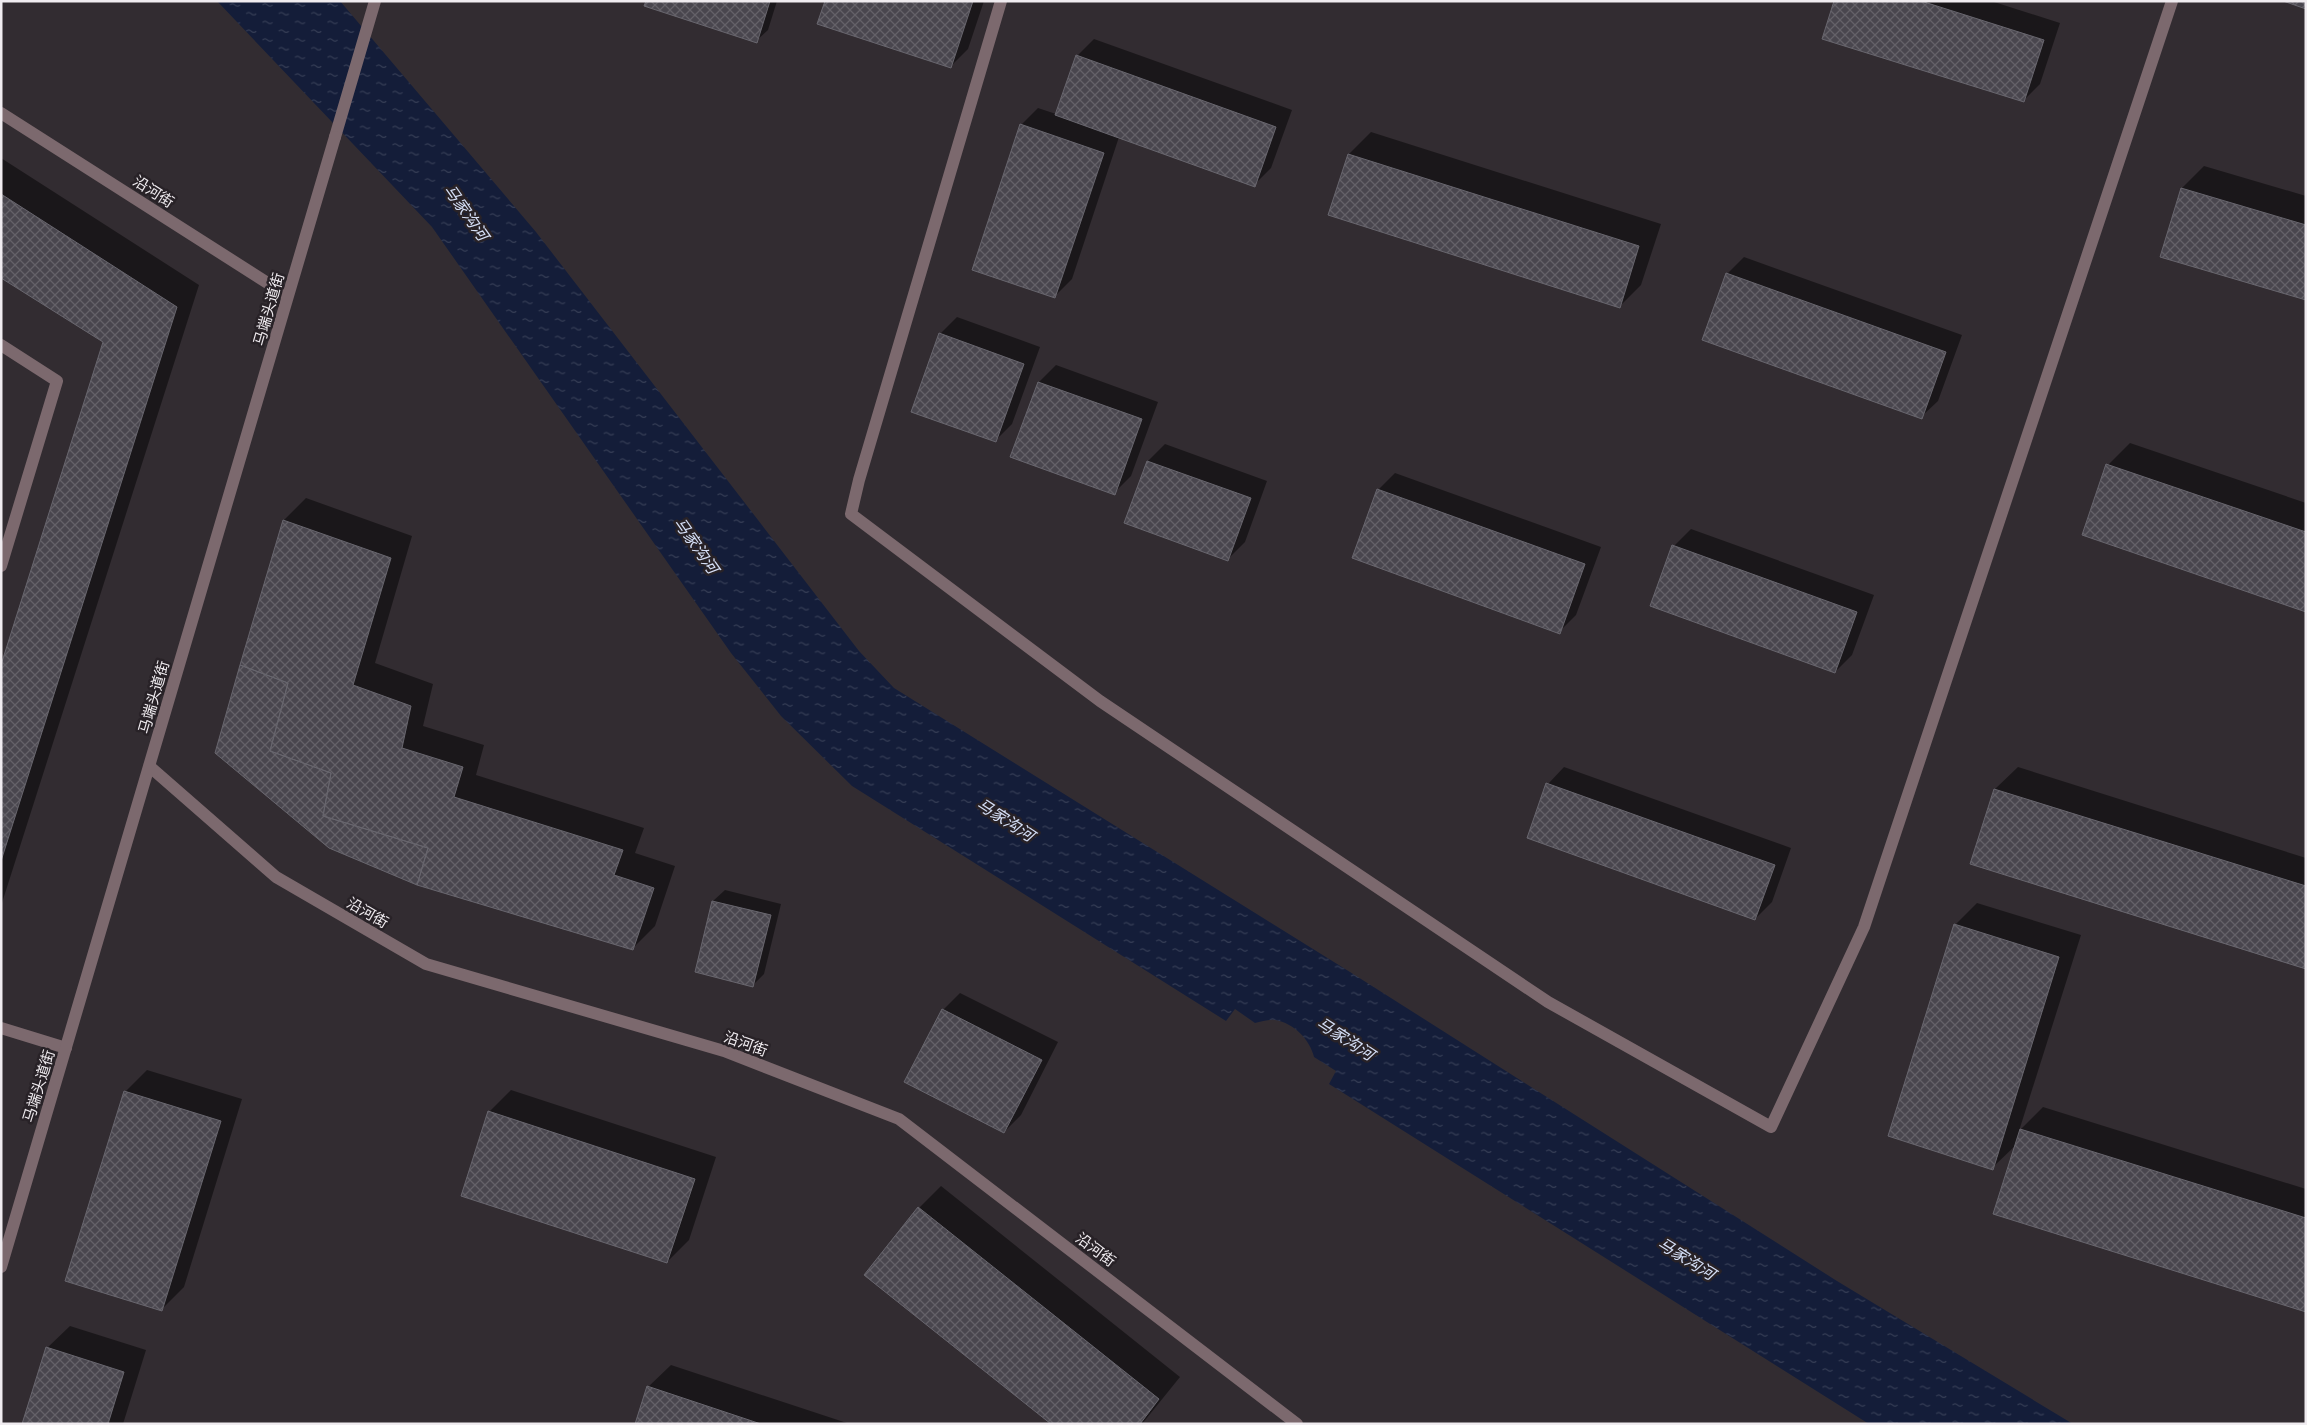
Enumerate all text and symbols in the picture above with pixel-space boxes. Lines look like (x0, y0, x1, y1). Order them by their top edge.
street label: 沿河街 (130, 171, 178, 211)
water label: 马家沟河 (441, 180, 495, 246)
street label: 马端头道街 (249, 270, 287, 348)
water label: 马家沟河 (671, 513, 725, 579)
street label: 马端头道街 (134, 658, 172, 736)
water label: 马家沟河 (974, 794, 1041, 846)
street label: 沿河街 (344, 893, 392, 931)
water label: 马家沟河 (1314, 1013, 1381, 1065)
street label: 沿河街 (722, 1027, 770, 1059)
street label: 马端头道街 (18, 1047, 58, 1125)
street label: 沿河街 (1073, 1228, 1119, 1270)
water label: 马家沟河 (1655, 1233, 1722, 1285)

